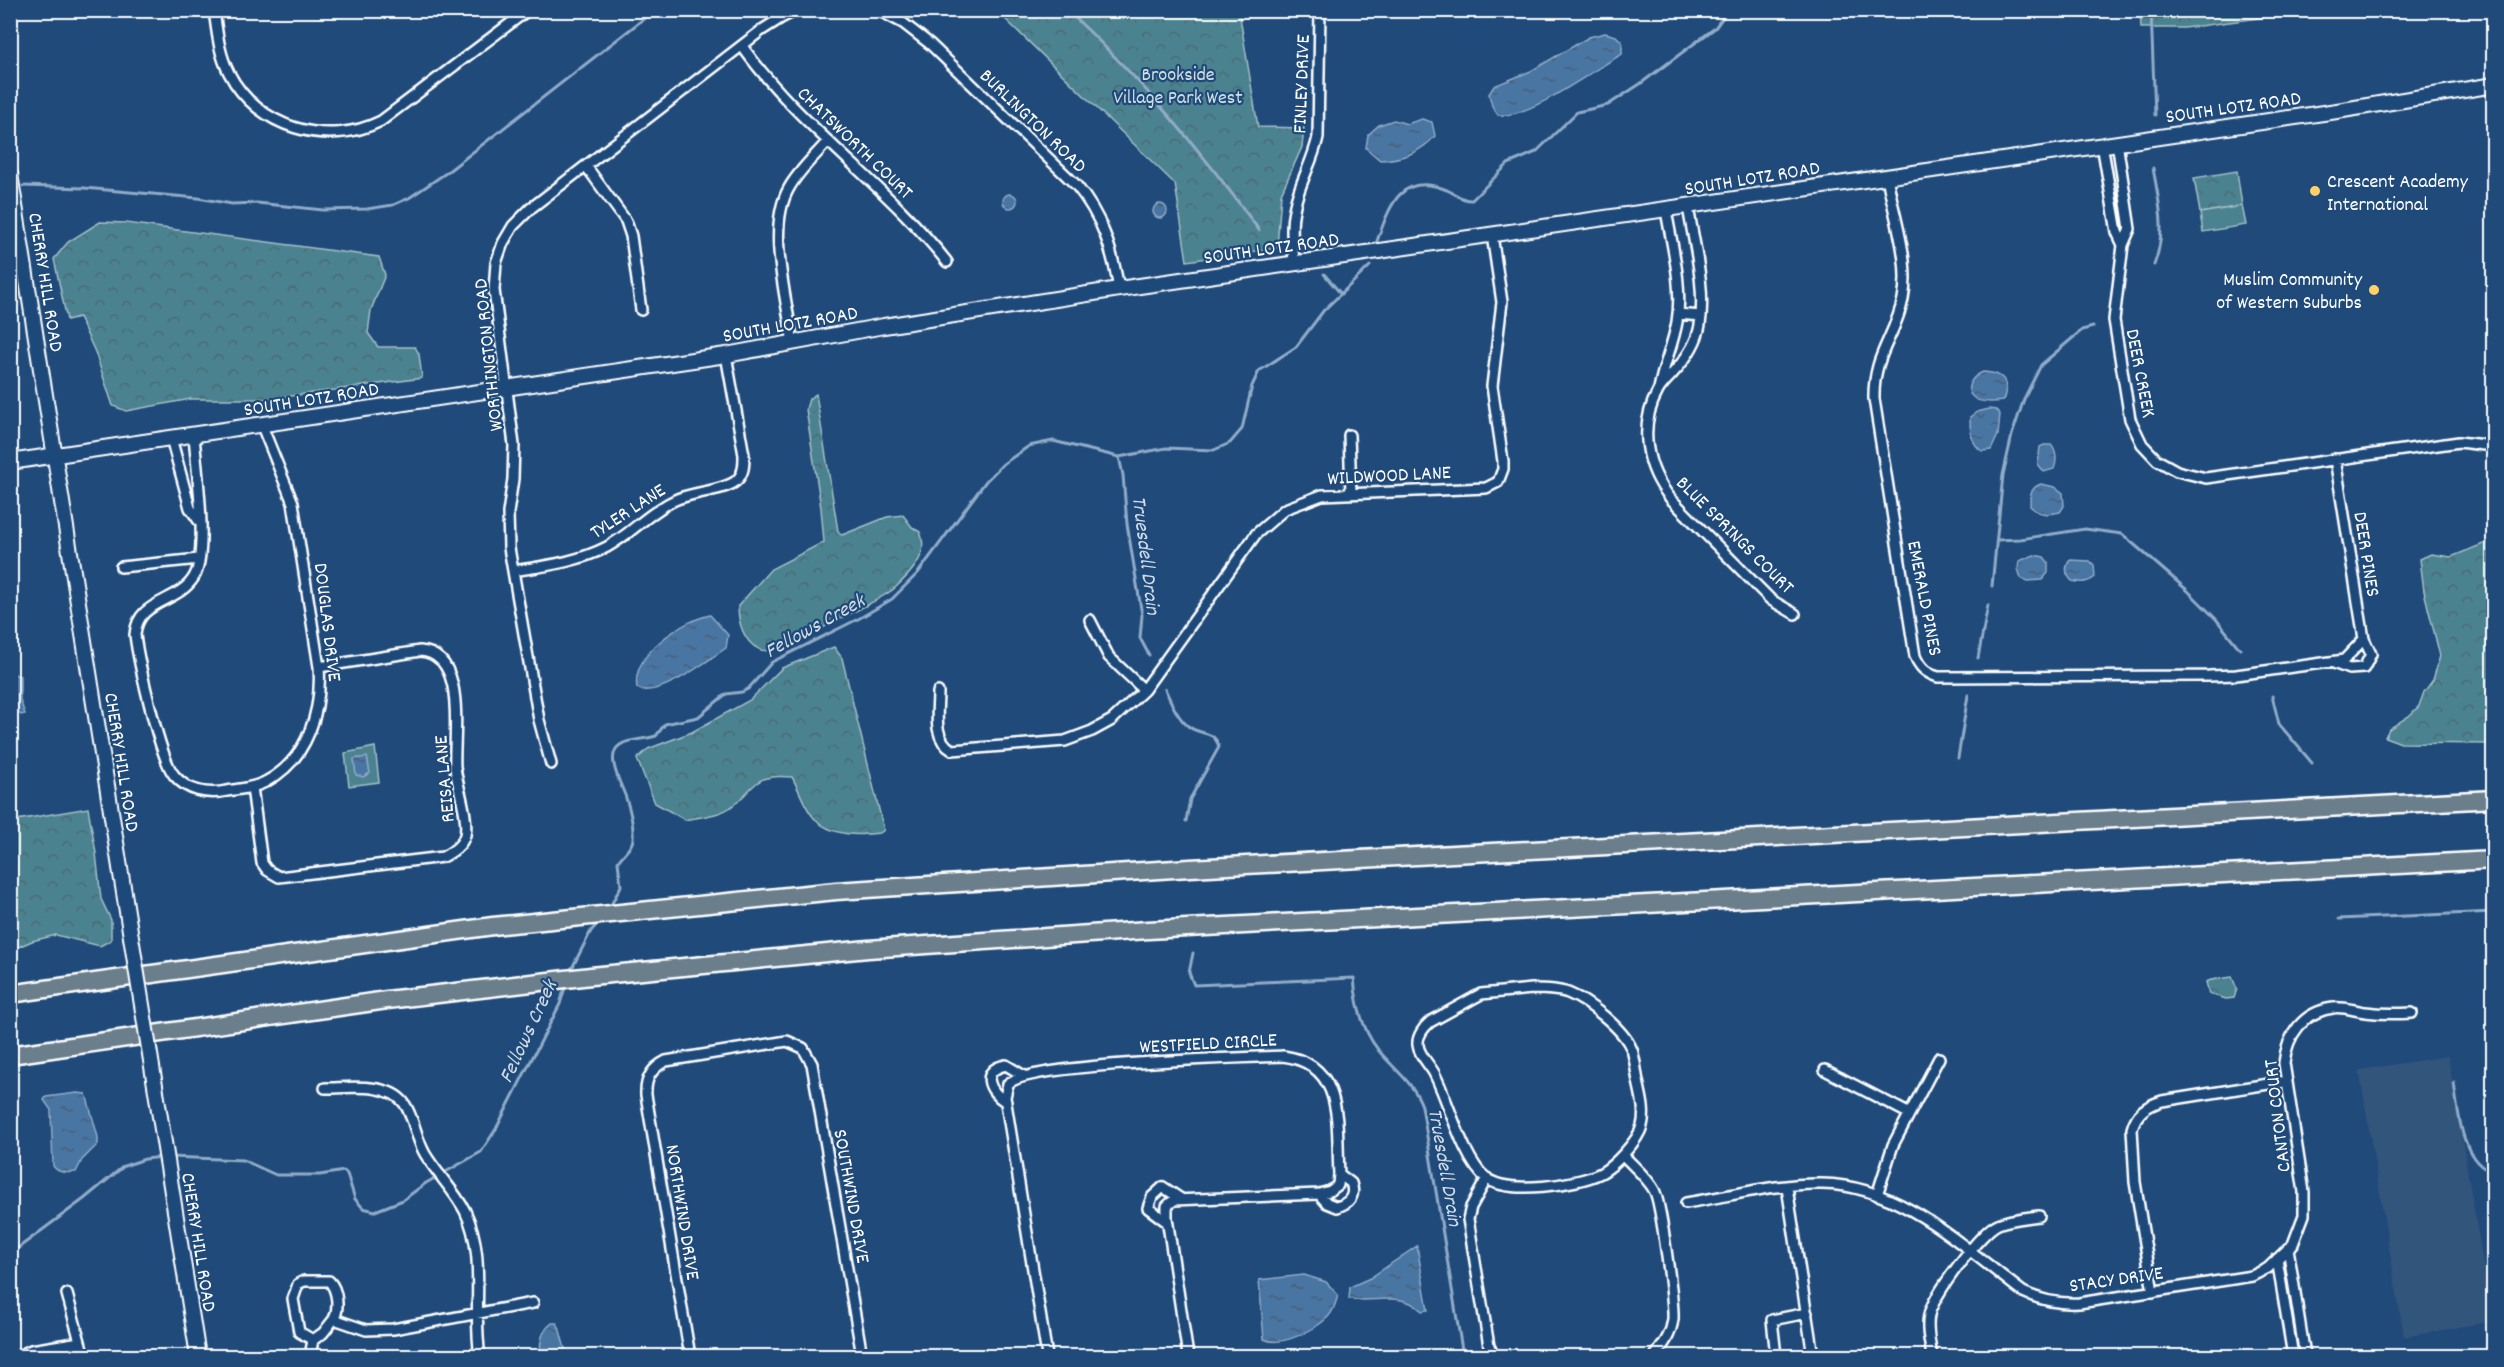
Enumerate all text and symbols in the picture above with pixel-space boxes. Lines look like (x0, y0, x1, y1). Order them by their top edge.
street label: FINLEY DRIVE (1287, 34, 1319, 134)
park label: Brookside Village Park West (1113, 62, 1243, 113)
street label: BURLINGTON ROAD (972, 64, 1092, 181)
street label: CHATSWORTH COURT (789, 81, 918, 207)
street label: SOUTH LOTZ ROAD (2164, 86, 2303, 132)
street label: SOUTH LOTZ ROAD (1683, 155, 1822, 204)
place label: Crescent Academy International (2327, 169, 2469, 220)
marker: Crescent Academy International (2308, 184, 2322, 198)
street label: CHERRY HILL ROAD (19, 211, 69, 354)
street label: SOUTH LOTZ ROAD (1202, 227, 1341, 273)
place label: Muslim Community of Western Suburbs (2216, 267, 2363, 318)
street label: WORTHINGTON ROAD (468, 277, 512, 432)
marker: Muslim Community of Western Suburbs (2367, 283, 2381, 297)
street label: SOUTH LOTZ ROAD (721, 300, 860, 352)
street label: DEER CREEK (2117, 327, 2161, 420)
street label: SOUTH LOTZ ROAD (242, 376, 381, 425)
street label: WILDWOOD LANE (1327, 460, 1452, 494)
street label: BLUE SPRINGS COURT (1668, 471, 1799, 602)
street label: TYLER LANE (585, 478, 672, 547)
water label: Truesdell Drain (1122, 494, 1166, 618)
street label: DEER PINES (2344, 510, 2386, 599)
street label: EMERALD PINES (1898, 539, 1948, 659)
street label: DOUGLAS DRIVE (305, 562, 347, 683)
water label: Fellows Creek (760, 587, 873, 668)
street label: CHERRY HILL ROAD (95, 691, 145, 834)
street label: REISA LANE (428, 734, 464, 823)
water label: Fellows Creek (493, 974, 568, 1089)
street label: WESTFIELD CIRCLE (1139, 1027, 1278, 1063)
street label: CANTON COURT (2258, 1058, 2300, 1174)
water label: Truesdell Drain (1418, 1106, 1468, 1230)
street label: SOUTHWIND DRIVE (824, 1127, 876, 1266)
street label: NORTHWIND DRIVE (657, 1143, 706, 1282)
street label: CHERRY HILL ROAD (172, 1171, 222, 1314)
street label: STACY DRIVE (2068, 1261, 2165, 1301)

